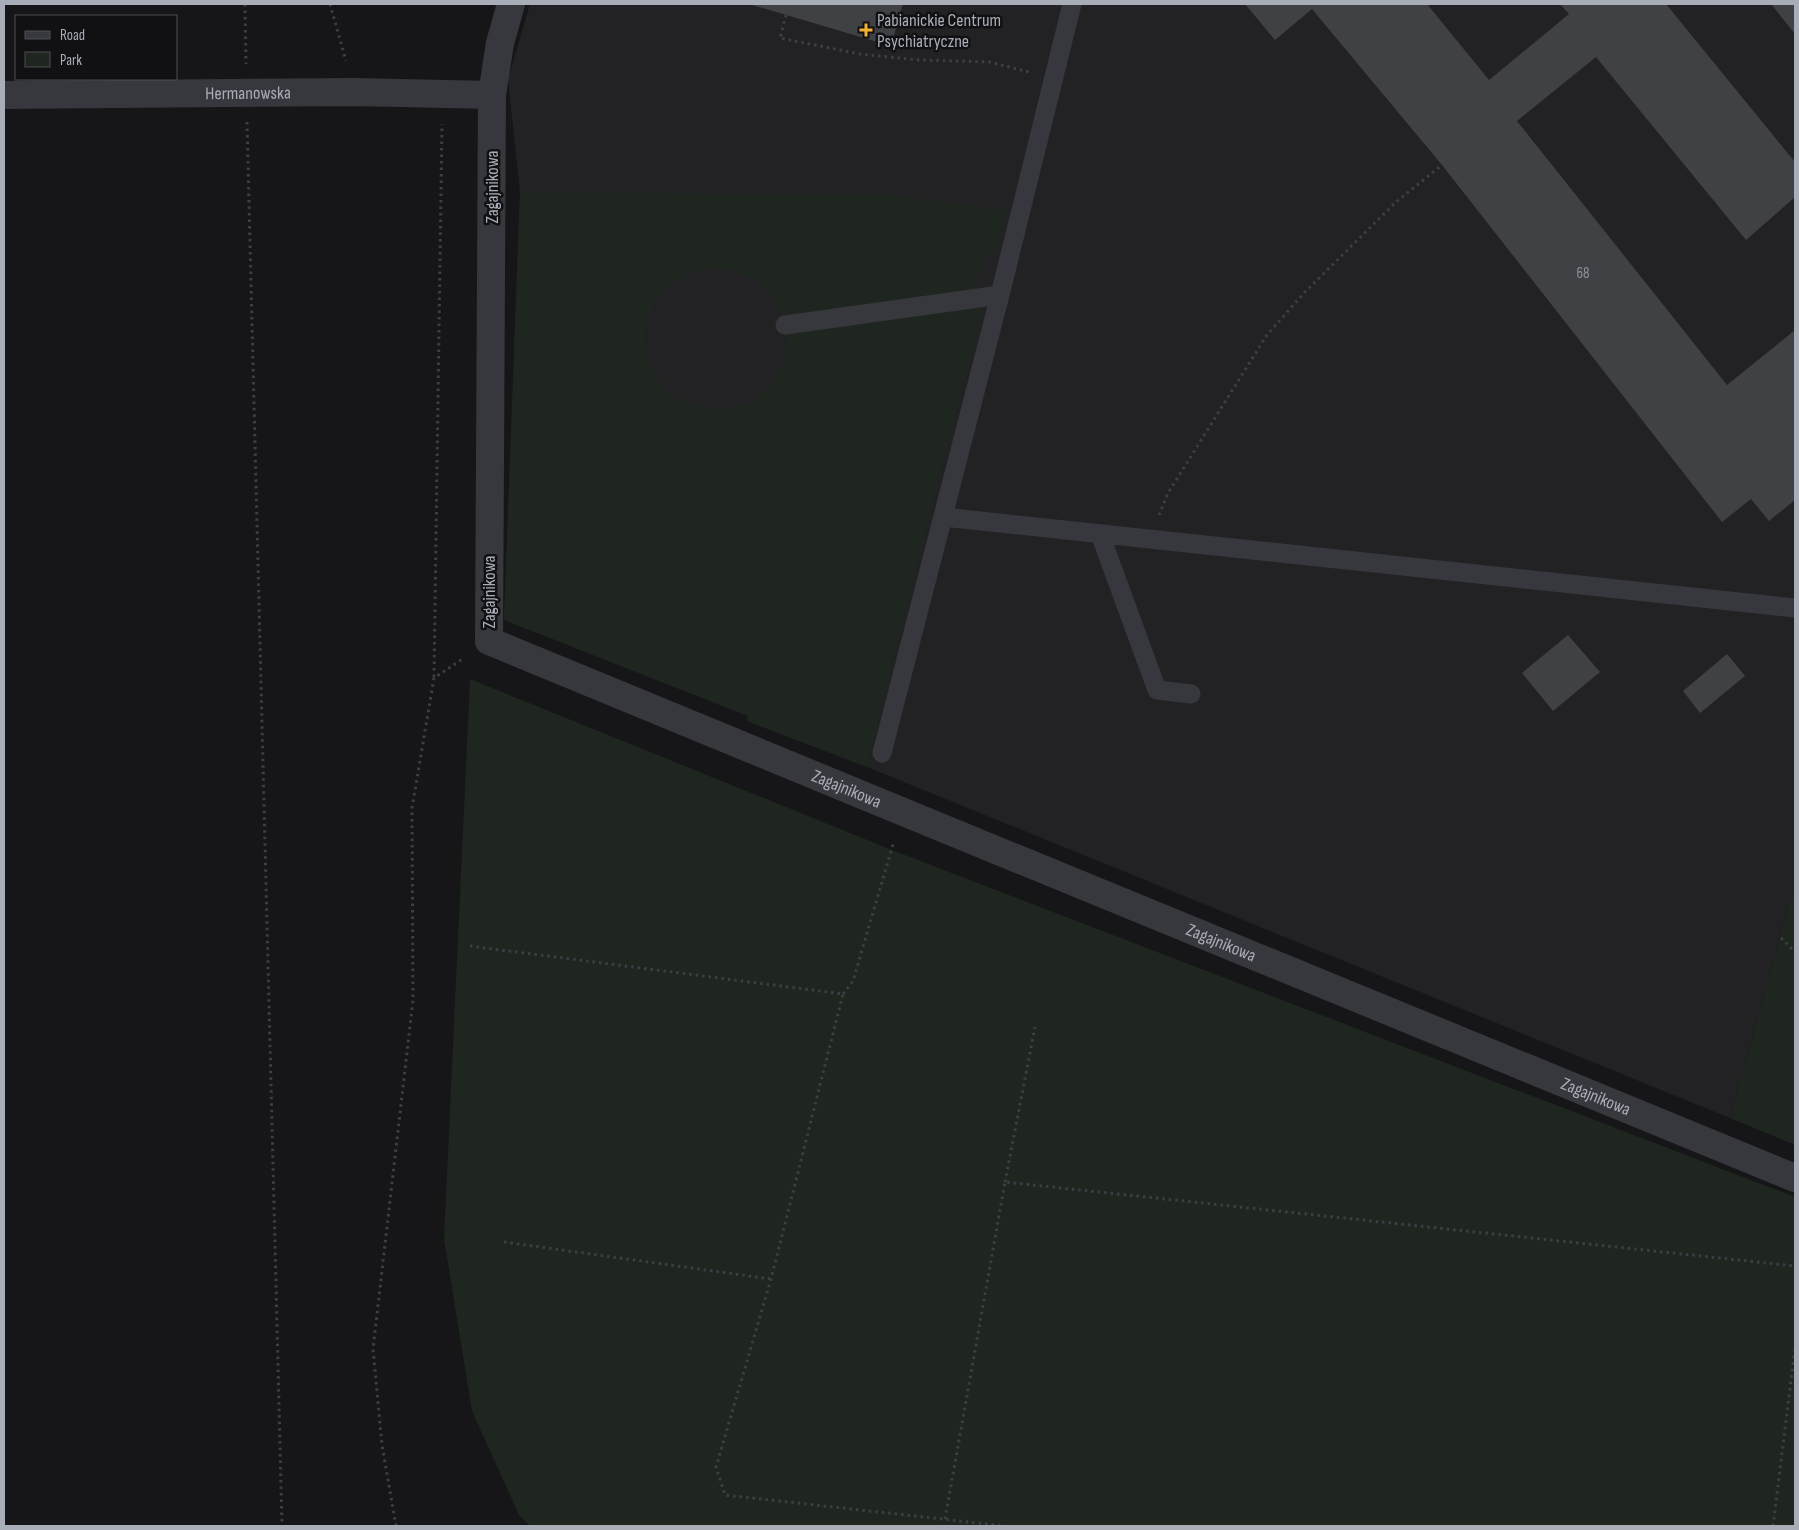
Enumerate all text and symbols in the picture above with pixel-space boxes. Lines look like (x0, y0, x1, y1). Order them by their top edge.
place label: Pabianickie Centrum Psychiatryczne (877, 10, 1001, 52)
legend (15, 15, 178, 80)
marker: Pabianickie Centrum Psychiatryczne (859, 23, 873, 37)
text: Road (60, 26, 85, 45)
text: Park (60, 51, 82, 70)
street label: Hermanowska (205, 82, 291, 104)
street label: Zagajnikowa (482, 150, 503, 224)
house number: 68 (1576, 264, 1590, 283)
street label: Zagajnikowa (479, 555, 500, 629)
street label: Zagajnikowa (809, 765, 885, 812)
street label: Zagajnikowa (1183, 919, 1259, 966)
street label: Zagajnikowa (1558, 1073, 1634, 1120)

